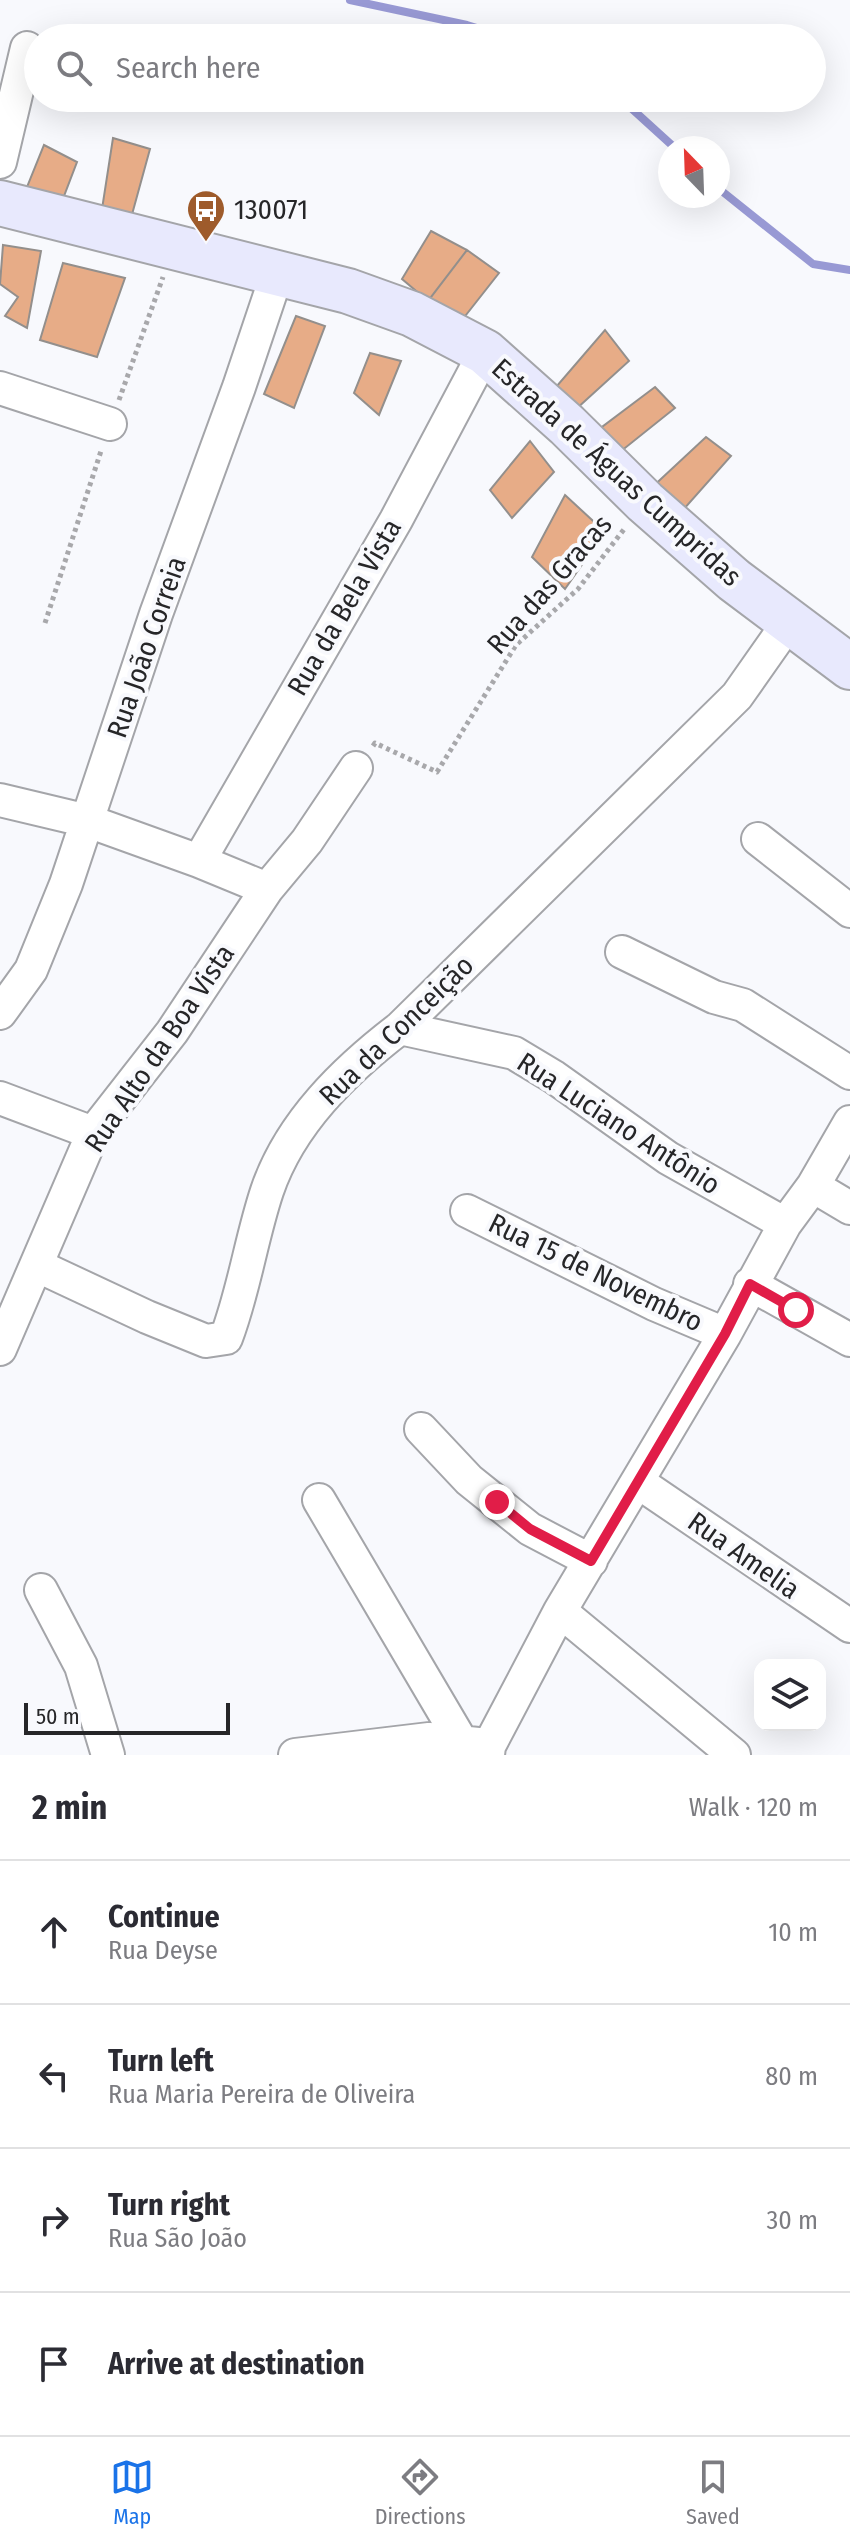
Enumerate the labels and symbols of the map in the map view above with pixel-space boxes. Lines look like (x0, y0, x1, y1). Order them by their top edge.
north arrow (658, 136, 730, 208)
bus stop icon: 130071 (185, 188, 227, 243)
place label: 130071 (234, 193, 308, 226)
street label: Estrada de Águas Cumpridas (485, 352, 748, 593)
street label: Rua das Gracas (480, 508, 619, 660)
street label: Rua da Bela Vista (281, 513, 408, 701)
street label: Rua João Correia (100, 552, 193, 742)
street label: Rua Alto da Boa Vista (78, 938, 241, 1159)
street label: Rua da Conceição (313, 949, 480, 1112)
street label: Rua Luciano Antônio (511, 1046, 726, 1201)
street label: Rua 15 de Novembro (483, 1206, 708, 1339)
route start (778, 1292, 814, 1328)
route end (479, 1484, 515, 1520)
street label: Rua Amelia (682, 1505, 806, 1606)
scale bar (24, 1699, 230, 1735)

